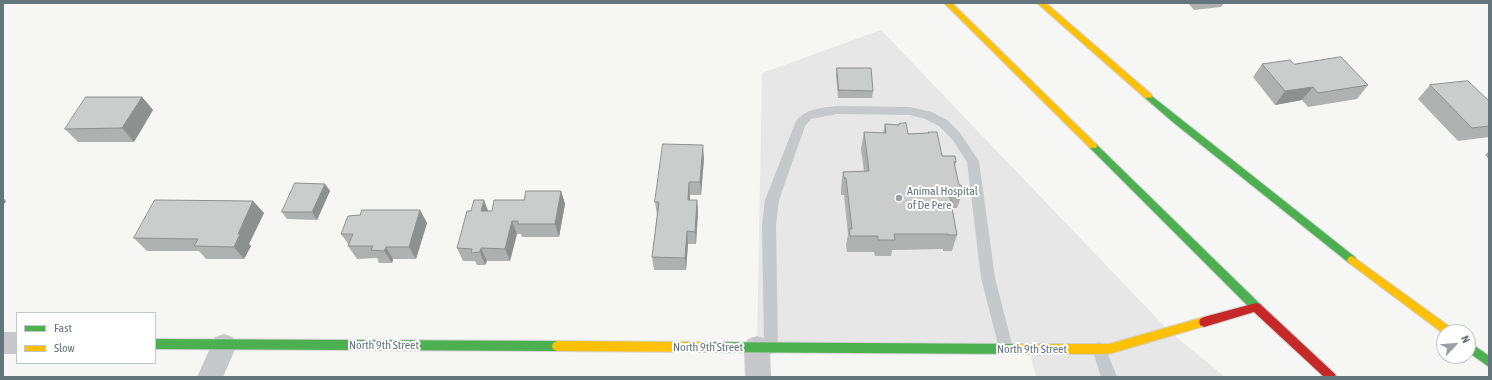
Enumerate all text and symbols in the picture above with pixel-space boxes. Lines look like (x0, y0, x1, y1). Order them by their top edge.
place label: Animal Hospital of De Pere (907, 184, 978, 212)
marker: Animal Hospital of De Pere (894, 193, 904, 203)
legend (16, 312, 156, 364)
text: Fast (54, 321, 72, 335)
north arrow (1436, 324, 1476, 364)
text: N (1459, 334, 1473, 345)
street label: North 9th Street (349, 338, 419, 352)
street label: North 9th Street (673, 340, 743, 354)
text: Slow (54, 341, 75, 355)
street label: North 9th Street (997, 342, 1067, 356)

